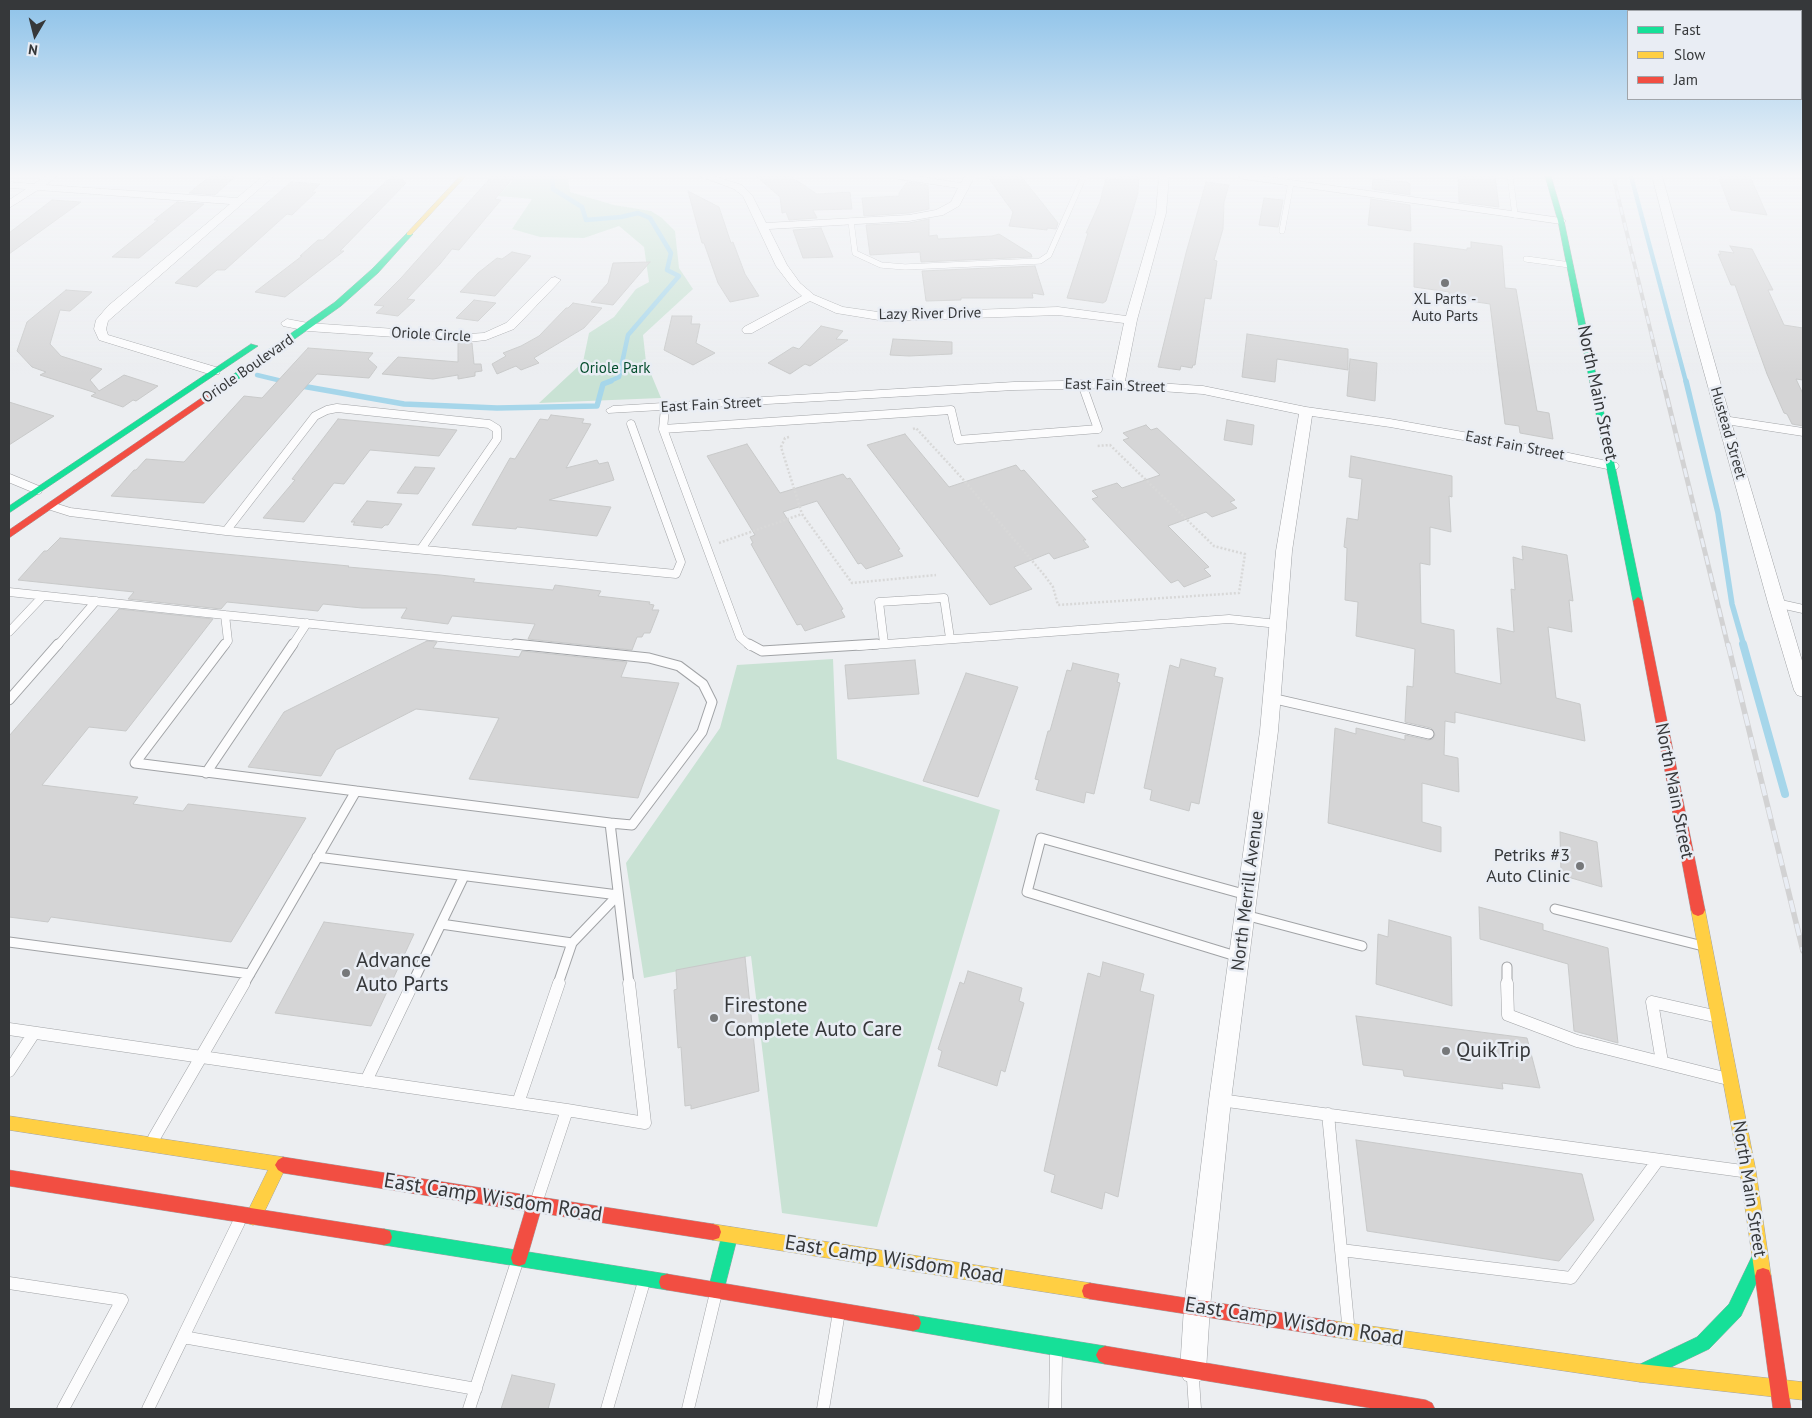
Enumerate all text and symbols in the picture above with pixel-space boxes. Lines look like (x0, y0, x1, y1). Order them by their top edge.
north arrow (10, 10, 60, 60)
legend (1627, 10, 1802, 100)
text: Fast (1674, 20, 1701, 39)
text: N (27, 40, 39, 59)
text: Slow (1674, 45, 1705, 64)
text: Jam (1674, 70, 1698, 89)
marker: XL Parts - Auto Parts (1439, 277, 1451, 289)
place label: XL Parts - Auto Parts (1412, 291, 1478, 326)
street label: Lazy River Drive (878, 304, 982, 324)
street label: North Main Street (1572, 323, 1622, 463)
street label: Oriole Circle (391, 324, 471, 346)
street label: Oriole Boulevard (199, 331, 297, 407)
park label: Oriole Park (579, 360, 651, 378)
street label: East Fain Street (1064, 375, 1166, 397)
street label: Hustead Street (1706, 385, 1750, 481)
street label: East Fain Street (660, 393, 762, 417)
street label: East Fain Street (1464, 428, 1566, 464)
street label: North Main Street (1650, 721, 1698, 861)
street label: North Merrill Avenue (1227, 810, 1269, 972)
place label: Petriks #3 Auto Clinic (1486, 845, 1570, 888)
marker: Petriks #3 Auto Clinic (1574, 860, 1586, 872)
place label: Advance Auto Parts (356, 948, 449, 998)
marker: Advance Auto Parts (340, 967, 352, 979)
place label: Firestone Complete Auto Care (724, 993, 902, 1043)
marker: Firestone Complete Auto Care (708, 1012, 720, 1024)
place label: QuikTrip (1456, 1038, 1531, 1064)
marker: QuikTrip (1440, 1045, 1452, 1057)
street label: North Main Street (1728, 1119, 1770, 1259)
street label: East Camp Wisdom Road (382, 1168, 604, 1228)
street label: East Camp Wisdom Road (783, 1230, 1005, 1290)
street label: East Camp Wisdom Road (1183, 1292, 1405, 1352)

